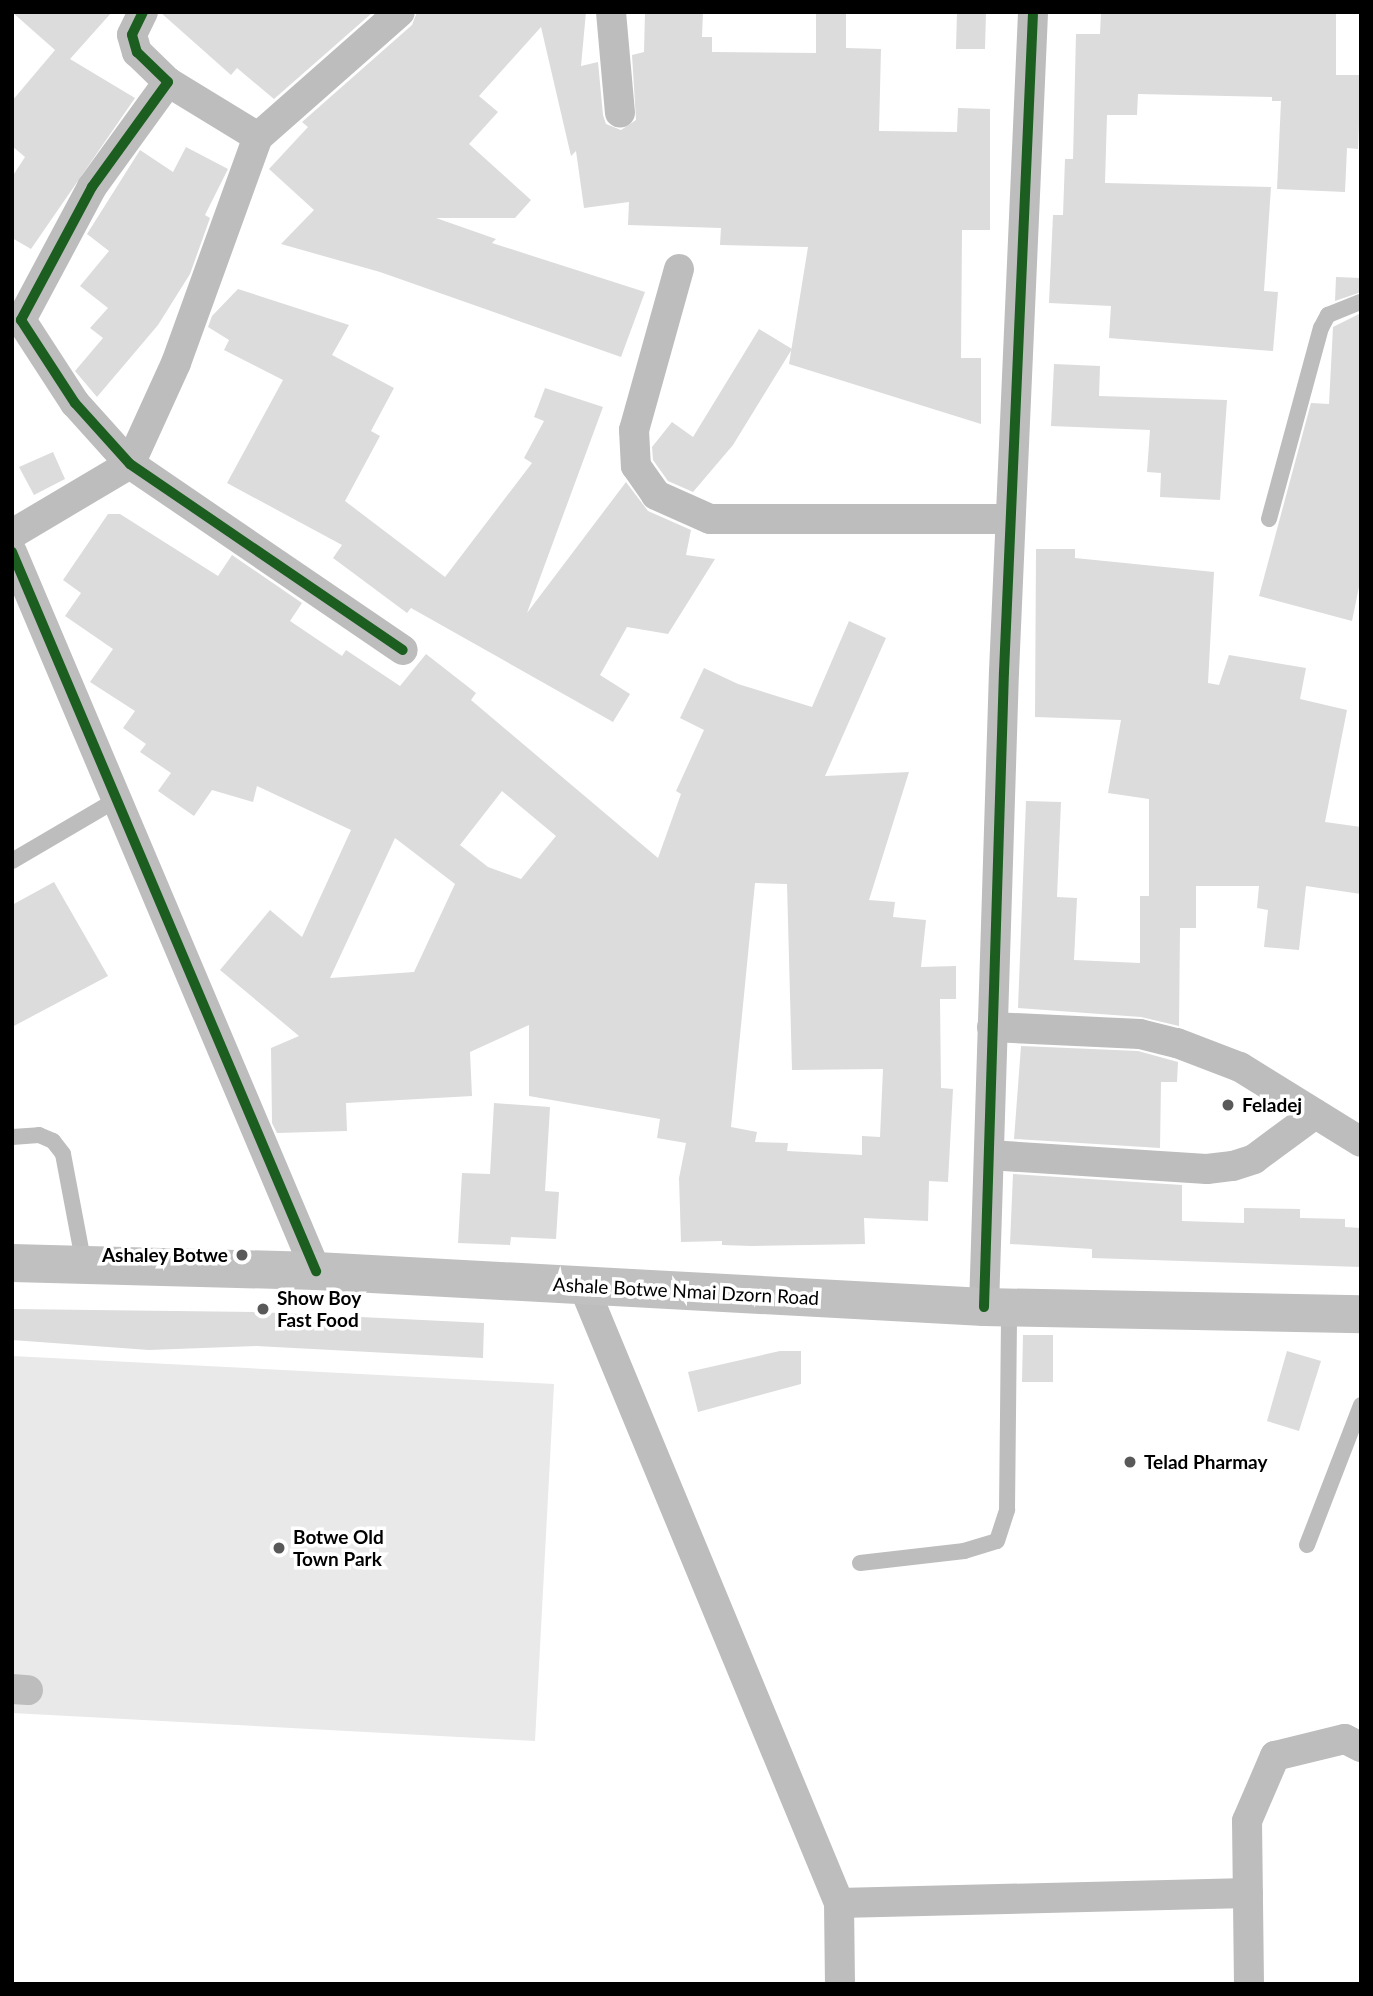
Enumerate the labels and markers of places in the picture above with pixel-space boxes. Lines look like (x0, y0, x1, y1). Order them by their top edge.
place label: Feladej (1242, 1094, 1302, 1116)
marker: Feladej (1220, 1097, 1236, 1113)
place label: Ashaley Botwe (101, 1244, 228, 1266)
marker: Ashaley Botwe (234, 1247, 250, 1263)
place label: Show Boy Fast Food (277, 1287, 362, 1331)
marker: Show Boy Fast Food (255, 1301, 271, 1317)
place label: Telad Pharmay (1144, 1451, 1267, 1473)
marker: Telad Pharmay (1122, 1454, 1138, 1470)
place label: Botwe Old Town Park (293, 1526, 384, 1570)
marker: Botwe Old Town Park (271, 1540, 287, 1556)

